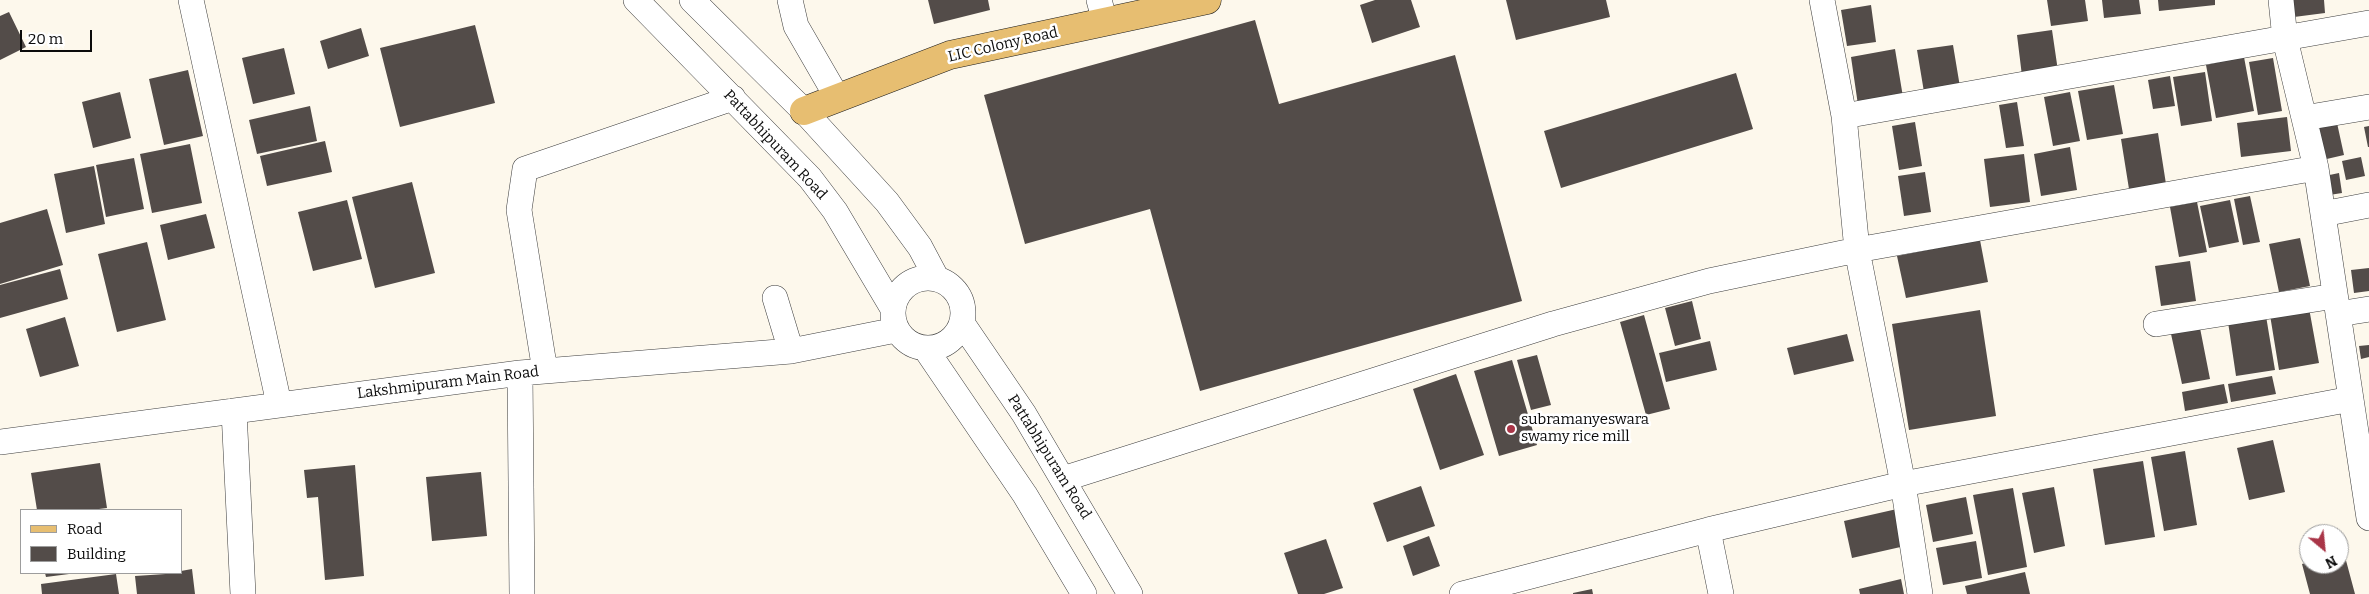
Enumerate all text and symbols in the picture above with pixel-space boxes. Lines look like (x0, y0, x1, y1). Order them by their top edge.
scale bar (22, 20, 95, 52)
street label: LIC Colony Road (946, 24, 1060, 66)
text: 20 m (28, 30, 63, 48)
street label: Pattabhipuram Road (720, 86, 830, 204)
street label: Lakshmipuram Main Road (356, 363, 540, 403)
street label: Pattabhipuram Road (1003, 391, 1095, 523)
place label: subramanyeswara swamy rice mill (1521, 411, 1649, 446)
marker: subramanyeswara swamy rice mill (1505, 423, 1517, 435)
legend (20, 509, 182, 574)
text: Road (67, 520, 102, 538)
north arrow (2299, 524, 2349, 574)
text: Building (67, 545, 126, 563)
text: N (2322, 552, 2340, 572)

